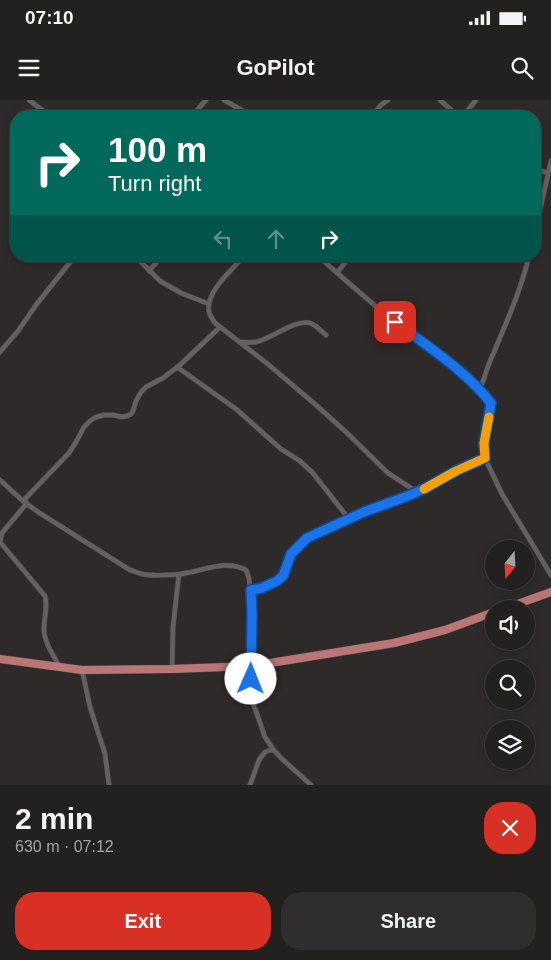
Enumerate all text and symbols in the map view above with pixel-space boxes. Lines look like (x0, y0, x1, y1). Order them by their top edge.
text: 07:10 (25, 7, 74, 28)
icon: menu (15, 54, 43, 82)
icon: search (508, 54, 536, 82)
text: GoPilot (236, 55, 315, 80)
icon: right (25, 130, 90, 195)
text: 100 m (108, 130, 207, 169)
text: Turn right (108, 171, 201, 196)
icon: left (209, 225, 237, 253)
icon: ahead (262, 225, 290, 253)
icon: right (315, 225, 343, 253)
pin (374, 301, 416, 343)
icon: arrive (381, 308, 409, 336)
north arrow (485, 540, 535, 590)
map controls (485, 540, 535, 770)
button: sound (485, 600, 535, 650)
position arrow (224, 652, 276, 704)
button: search (485, 660, 535, 710)
button: layers (485, 720, 535, 770)
text: 2 min (15, 802, 93, 835)
button: close (484, 802, 536, 854)
text: 630 m · 07:12 (15, 838, 114, 855)
button: Exit (15, 892, 271, 950)
button: Share (281, 892, 536, 950)

